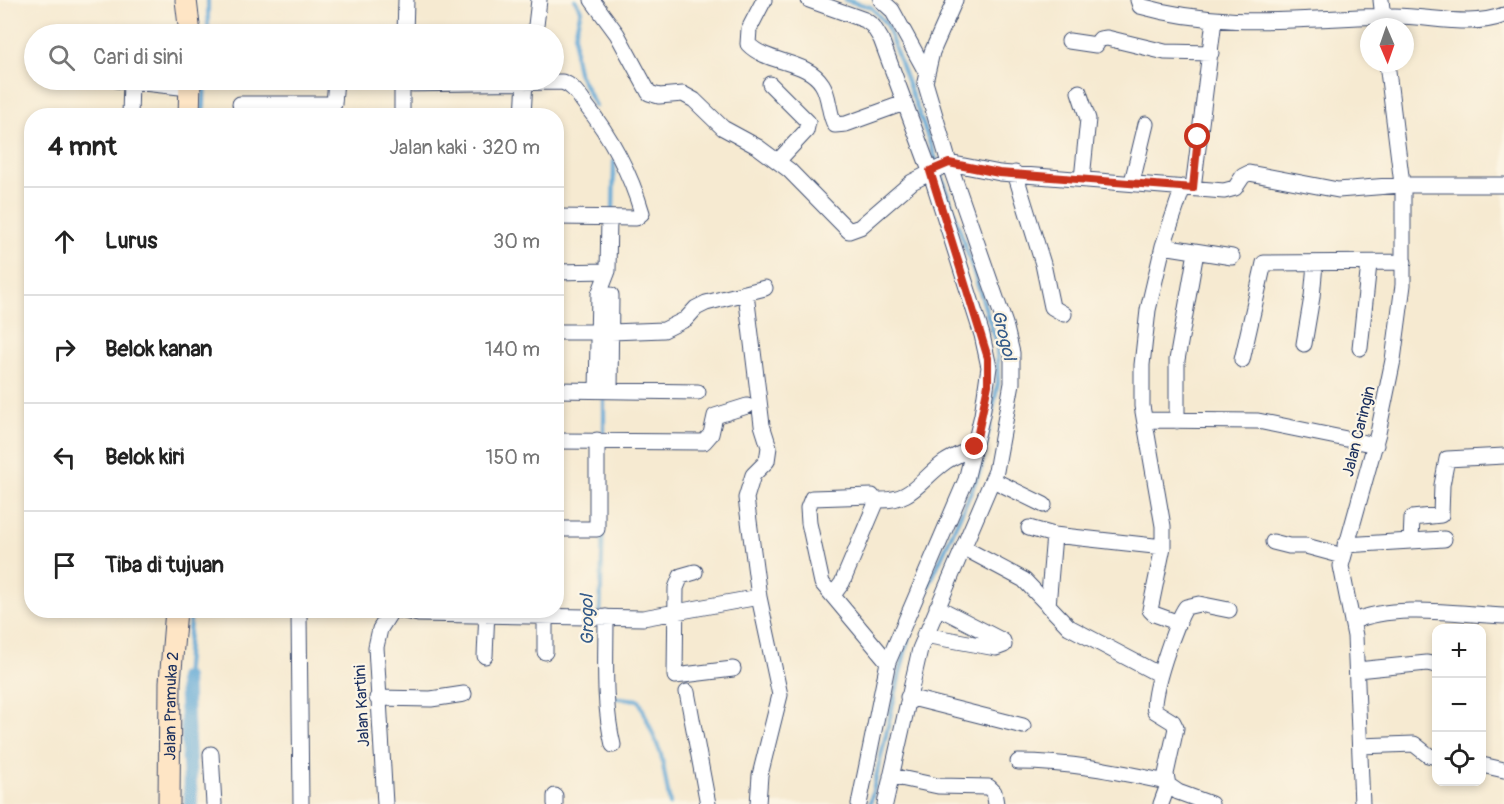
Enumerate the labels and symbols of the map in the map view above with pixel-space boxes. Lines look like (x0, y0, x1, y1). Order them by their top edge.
north arrow (1360, 18, 1414, 72)
route start (1184, 123, 1210, 149)
water label: Grogol (986, 308, 1021, 364)
street label: Jalan Caringin (1338, 384, 1380, 479)
route end (961, 433, 987, 459)
water label: Grogol (576, 593, 599, 646)
street label: Jalan Pramuka 2 (160, 651, 183, 761)
street label: Jalan Kartini (350, 664, 374, 748)

